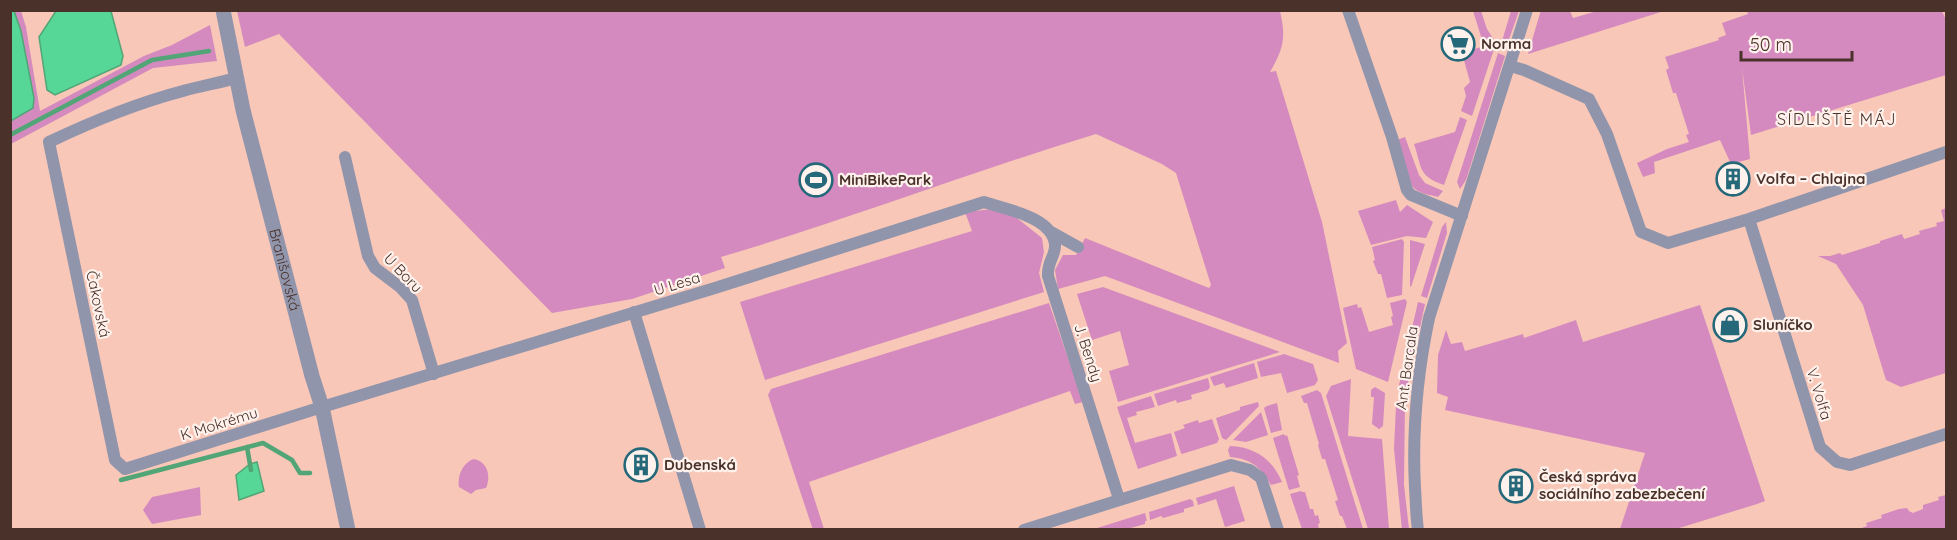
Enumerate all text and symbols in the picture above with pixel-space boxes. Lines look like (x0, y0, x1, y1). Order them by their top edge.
scale bar (1741, 24, 1852, 62)
supermarket icon: Norma (1440, 26, 1476, 62)
text: 50 m (1750, 33, 1792, 56)
place label: Norma (1481, 34, 1531, 53)
district label: SÍDLIŠTĚ MÁJ (1777, 109, 1897, 129)
building icon: Volfa – Chlajna (1715, 161, 1751, 197)
sports icon: MiniBikePark (798, 162, 834, 198)
place label: Volfa – Chlajna (1756, 169, 1866, 188)
place label: MiniBikePark (839, 170, 931, 189)
street label: Branišovská (265, 226, 305, 313)
street label: U Boru (380, 249, 427, 296)
street label: U Lesa (651, 267, 702, 300)
street label: Čakovská (82, 269, 115, 339)
shop icon: Sluníčko (1712, 307, 1748, 343)
place label: Sluníčko (1753, 315, 1813, 334)
street label: J. Bendy (1070, 321, 1107, 384)
street label: Ant. Barcala (1391, 325, 1422, 411)
street label: V. Volfa (1803, 366, 1836, 422)
street label: K Mokrému (178, 403, 260, 444)
building icon: Dubenská (623, 447, 659, 483)
place label: Dubenská (664, 455, 736, 474)
place label: Česká správa sociálního zabezbečení (1539, 467, 1705, 503)
building icon: Česká správa sociálního zabezbečení (1498, 468, 1534, 504)

